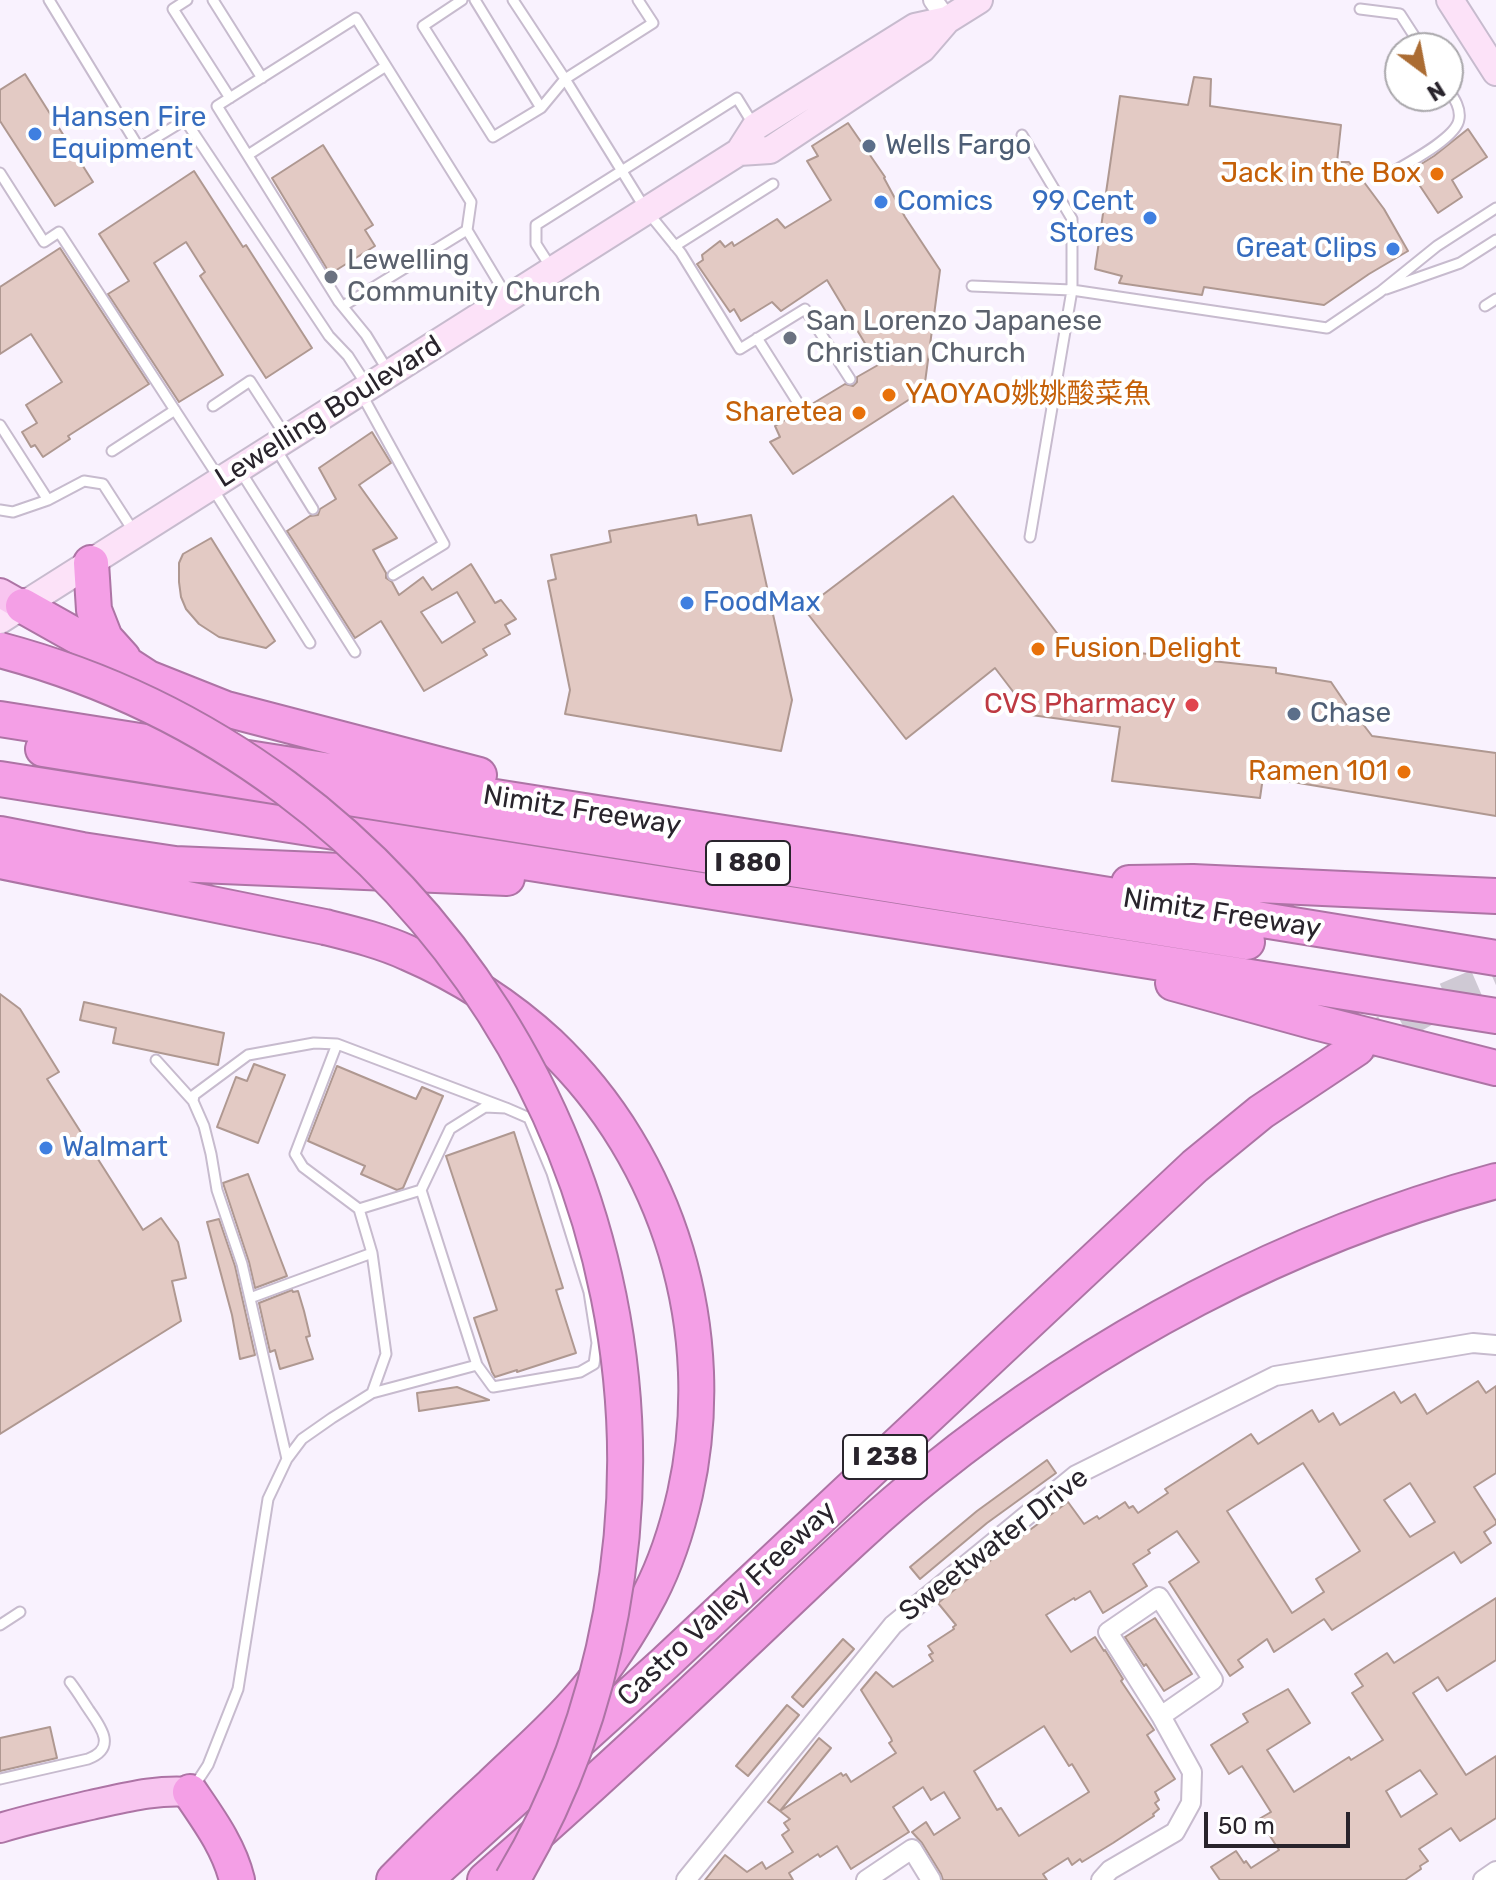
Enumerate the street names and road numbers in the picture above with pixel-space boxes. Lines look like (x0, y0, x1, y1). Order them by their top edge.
street label: Lewelling Boulevard (210, 329, 448, 495)
street label: Nimitz Freeway (481, 779, 683, 843)
road number: I 880 (706, 841, 790, 885)
street label: Nimitz Freeway (1121, 882, 1323, 946)
road number: I 238 (843, 1435, 927, 1479)
street label: Sweetwater Drive (893, 1461, 1095, 1629)
street label: Castro Valley Freeway (611, 1494, 843, 1714)

